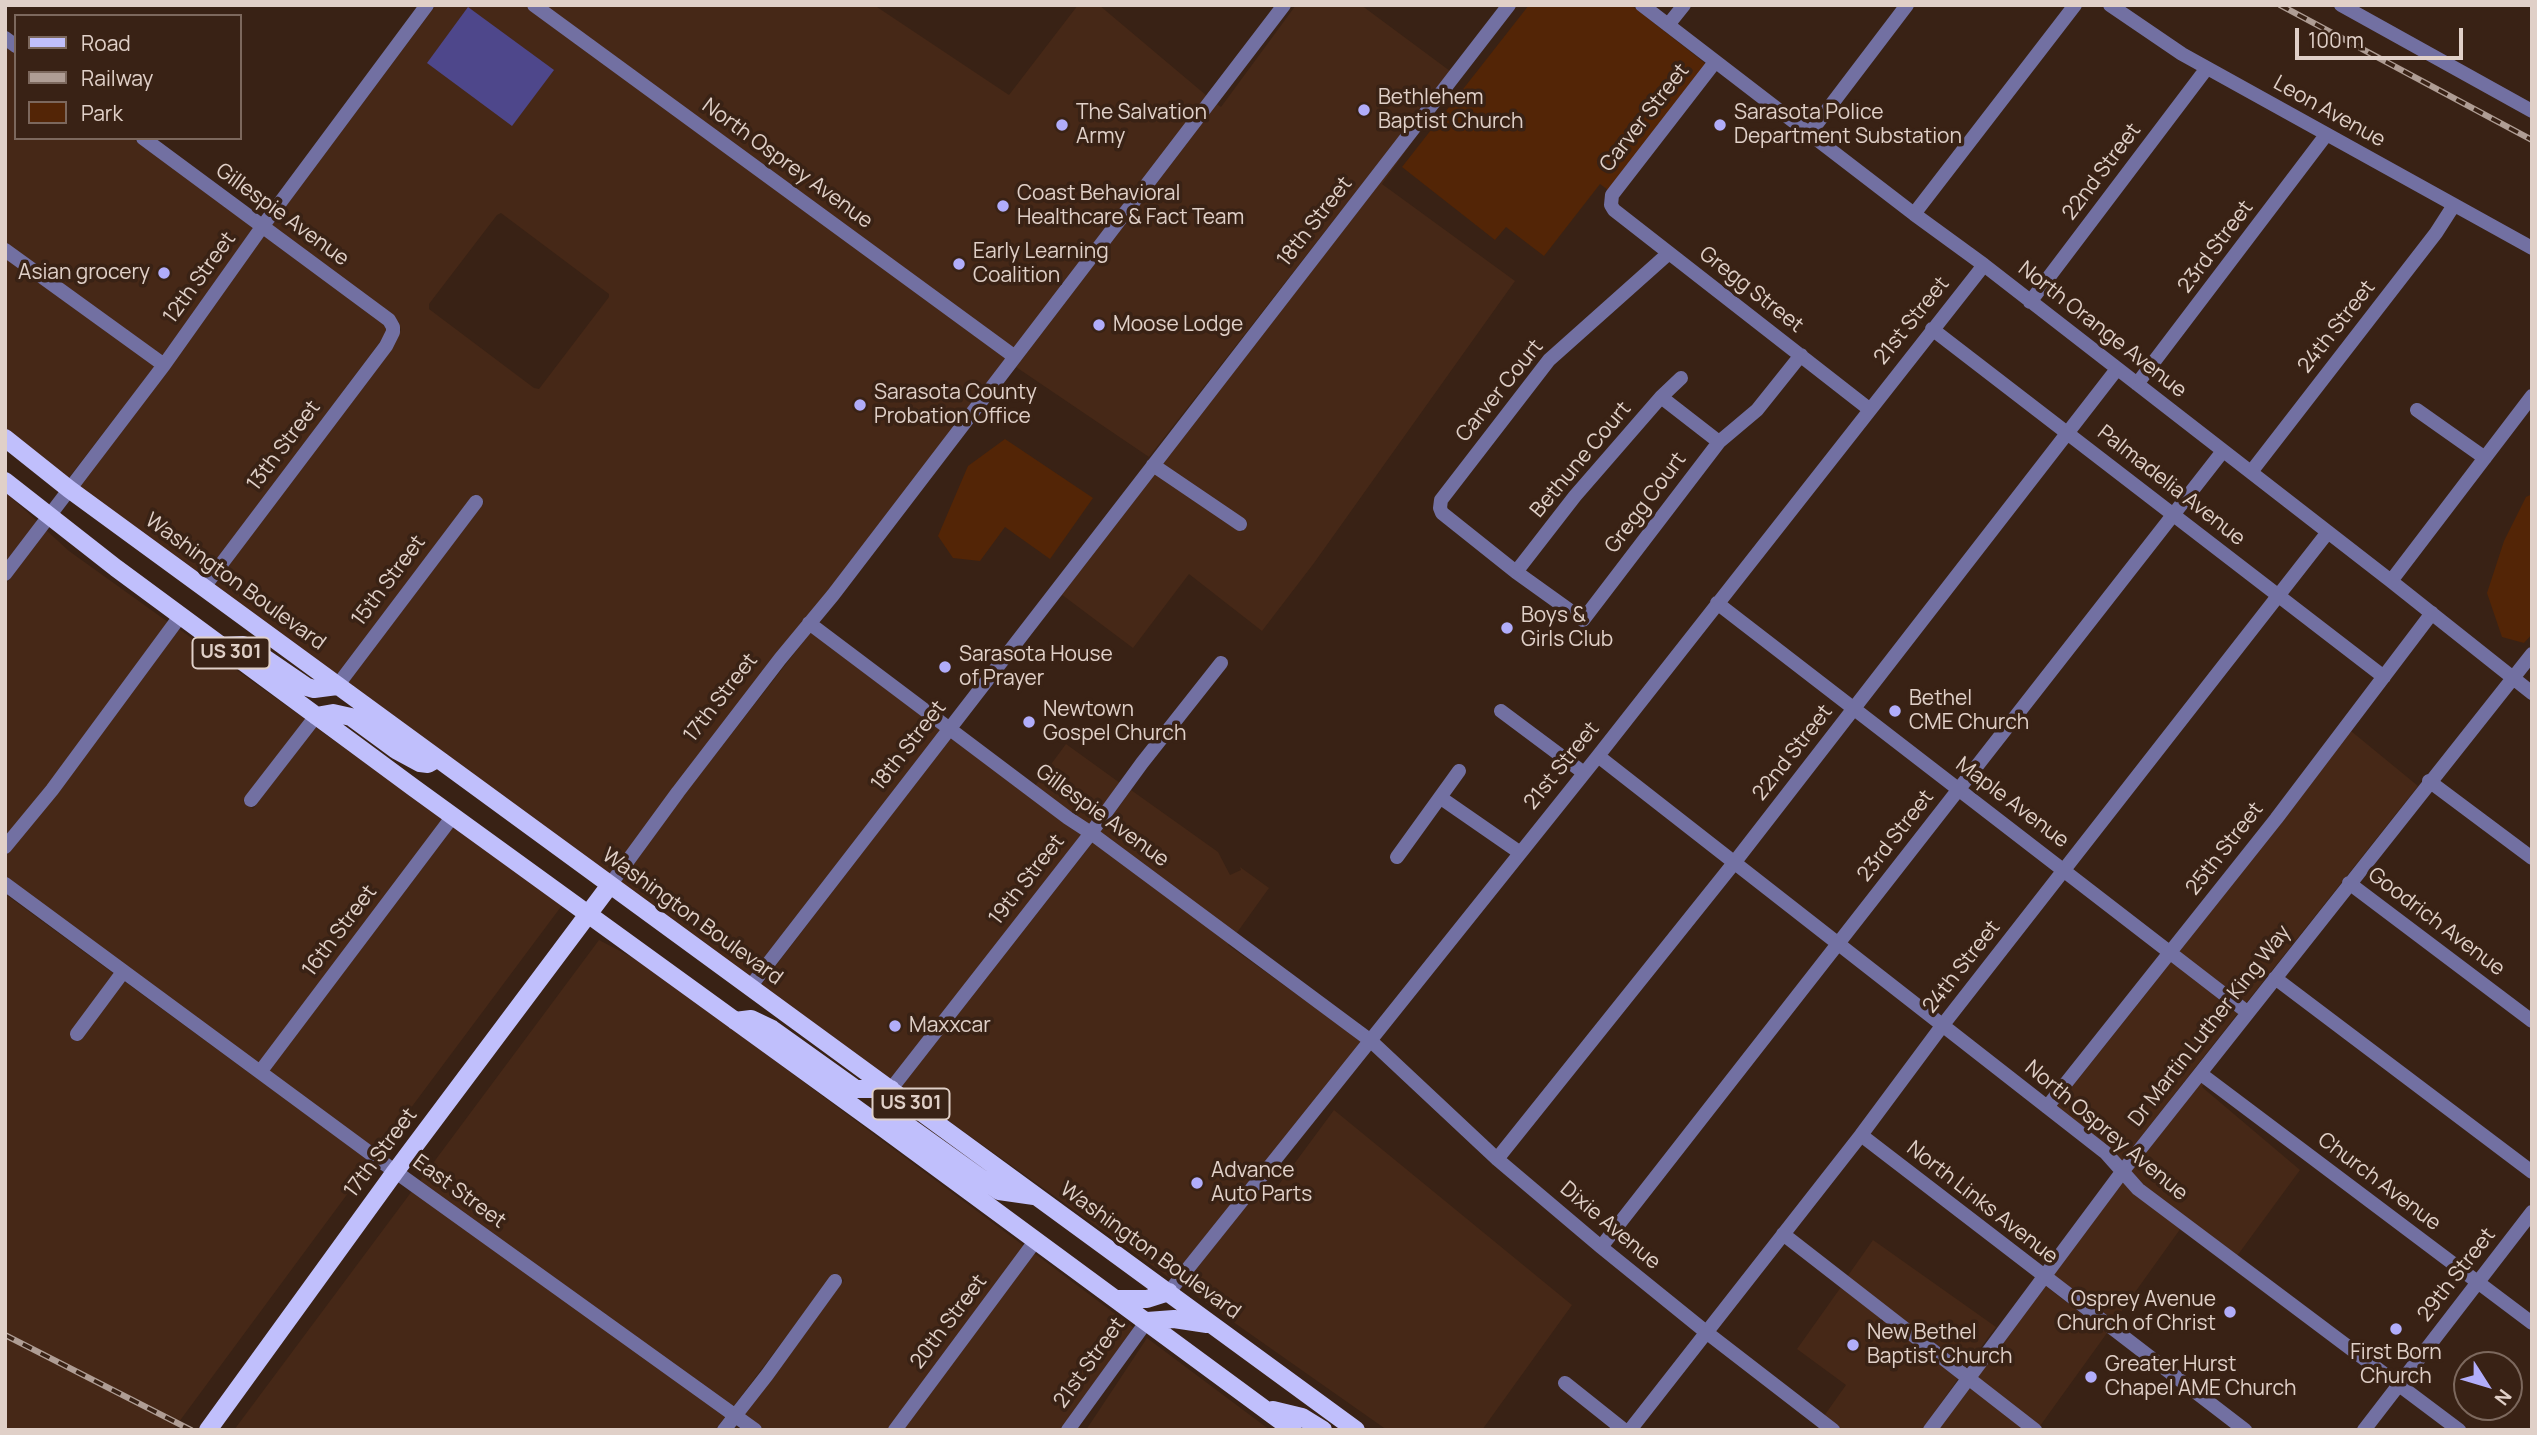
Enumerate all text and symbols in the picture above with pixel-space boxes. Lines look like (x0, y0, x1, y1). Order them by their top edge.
legend (14, 14, 242, 140)
scale bar (2299, 14, 2467, 58)
text: 100 m (2308, 26, 2364, 54)
text: Road (81, 29, 131, 57)
street label: Carver Street (1595, 59, 1695, 177)
text: Railway (81, 64, 153, 92)
street label: Leon Avenue (2269, 71, 2389, 153)
place label: Bethlehem Baptist Church (1378, 85, 1523, 135)
street label: North Osprey Avenue (697, 94, 877, 234)
text: Park (81, 99, 123, 127)
place label: The Salvation Army (1076, 100, 1207, 150)
place label: Sarasota Police Department Substation (1734, 100, 1962, 150)
marker: Bethlehem Baptist Church (1356, 102, 1372, 118)
marker: The Salvation Army (1054, 117, 1070, 133)
marker: Sarasota Police Department Substation (1712, 117, 1728, 133)
street label: 22nd Street (2057, 119, 2147, 225)
street label: Gillespie Avenue (210, 158, 354, 272)
street label: 18th Street (1272, 172, 1358, 272)
place label: Coast Behavioral Healthcare & Fact Team (1017, 181, 1244, 231)
street label: 23rd Street (2173, 196, 2259, 298)
marker: Coast Behavioral Healthcare & Fact Team (995, 198, 1011, 214)
street label: 12th Street (158, 227, 242, 329)
place label: Early Learning Coalition (973, 239, 1109, 289)
street label: Gregg Street (1694, 242, 1808, 338)
marker: Early Learning Coalition (951, 256, 967, 272)
street label: North Orange Avenue (2013, 256, 2191, 404)
place label: Asian grocery (18, 260, 150, 286)
marker: Asian grocery (156, 265, 172, 281)
street label: 21st Street (1869, 272, 1955, 370)
street label: 24th Street (2293, 276, 2381, 378)
place label: Moose Lodge (1113, 312, 1243, 338)
marker: Moose Lodge (1091, 317, 1107, 333)
street label: Carver Court (1451, 335, 1549, 447)
place label: Sarasota County Probation Office (874, 380, 1037, 430)
street label: 13th Street (242, 396, 326, 496)
marker: Sarasota County Probation Office (852, 397, 868, 413)
street label: Bethune Court (1525, 397, 1637, 523)
street label: Palmadelia Avenue (2092, 421, 2250, 551)
street label: Gregg Court (1600, 448, 1692, 558)
street label: Washington Boulevard (140, 508, 330, 656)
street label: 15th Street (347, 531, 431, 631)
place label: Boys & Girls Club (1521, 603, 1613, 653)
marker: Boys & Girls Club (1499, 620, 1515, 636)
road number: US 301 (192, 638, 270, 668)
place label: Sarasota House of Prayer (959, 642, 1113, 692)
street label: 17th Street (679, 649, 763, 747)
marker: Sarasota House of Prayer (937, 659, 953, 675)
place label: Bethel CME Church (1909, 686, 2029, 736)
street label: 18th Street (866, 696, 952, 796)
place label: Newtown Gospel Church (1043, 697, 1186, 747)
street label: 22nd Street (1748, 700, 1838, 806)
marker: Bethel CME Church (1887, 703, 1903, 719)
marker: Newtown Gospel Church (1021, 714, 1037, 730)
street label: 21st Street (1519, 717, 1605, 815)
street label: Maple Avenue (1951, 752, 2073, 854)
street label: Gillespie Avenue (1030, 759, 1174, 873)
street label: 23rd Street (1852, 785, 1940, 887)
street label: 25th Street (2181, 798, 2269, 900)
street label: 19th Street (984, 830, 1070, 930)
street label: Washington Boulevard (597, 843, 787, 991)
street label: Goodrich Avenue (2363, 862, 2509, 982)
street label: 16th Street (297, 880, 383, 982)
street label: 24th Street (1918, 916, 2006, 1018)
street label: Dr Martin Luther King Way (2124, 920, 2296, 1132)
place label: Maxxcar (909, 1013, 991, 1039)
marker: Maxxcar (887, 1018, 903, 1034)
street label: North Osprey Avenue (2019, 1056, 2193, 1206)
road number: US 301 (872, 1088, 950, 1120)
street label: 17th Street (339, 1103, 423, 1203)
street label: Church Avenue (2313, 1128, 2445, 1236)
street label: North Links Avenue (1901, 1136, 2063, 1270)
street label: East Street (408, 1150, 510, 1234)
place label: Advance Auto Parts (1211, 1158, 1312, 1208)
marker: Advance Auto Parts (1189, 1175, 1205, 1191)
street label: Washington Boulevard (1055, 1177, 1245, 1325)
street label: Dixie Avenue (1555, 1177, 1665, 1275)
street label: 29th Street (2413, 1223, 2501, 1327)
street label: 20th Street (905, 1270, 993, 1374)
place label: Osprey Avenue Church of Christ (2057, 1287, 2216, 1337)
marker: Osprey Avenue Church of Christ (2222, 1304, 2238, 1320)
street label: 21st Street (1049, 1313, 1131, 1413)
place label: New Bethel Baptist Church (1867, 1320, 2012, 1370)
marker: First Born Church (2388, 1321, 2404, 1337)
marker: New Bethel Baptist Church (1845, 1337, 1861, 1353)
place label: First Born Church (2350, 1340, 2442, 1390)
north arrow (2453, 1351, 2523, 1421)
place label: Greater Hurst Chapel AME Church (2105, 1352, 2297, 1402)
marker: Greater Hurst Chapel AME Church (2083, 1369, 2099, 1385)
text: N (2489, 1384, 2518, 1411)

